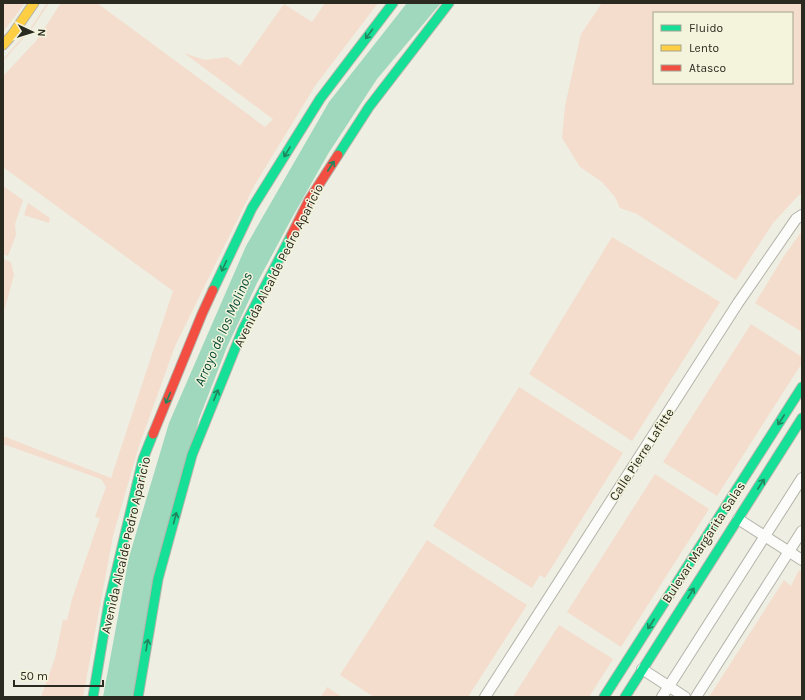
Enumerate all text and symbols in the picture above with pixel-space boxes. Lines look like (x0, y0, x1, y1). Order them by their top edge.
north arrow (12, 12, 52, 52)
legend (653, 12, 793, 84)
text: Fluido (689, 21, 723, 35)
text: N (35, 28, 48, 37)
one-way arrow (365, 29, 374, 40)
text: Lento (689, 41, 719, 55)
text: Atasco (689, 61, 726, 75)
one-way arrow (283, 146, 291, 157)
one-way arrow (326, 161, 335, 172)
street label: Avenida Alcalde Pedro Aparicio (231, 181, 326, 349)
one-way arrow (220, 259, 227, 271)
water label: Arroyo de los Molinos (191, 269, 256, 389)
one-way arrow (213, 389, 221, 401)
one-way arrow (163, 392, 171, 404)
street label: Calle Pierre Lafitte (606, 405, 677, 503)
one-way arrow (777, 414, 785, 425)
street label: Avenida Alcalde Pedro Aparicio (98, 455, 153, 635)
one-way arrow (756, 478, 765, 489)
street label: Bulevar Margarita Salas (659, 479, 748, 606)
one-way arrow (172, 512, 179, 525)
one-way arrow (687, 587, 695, 599)
one-way arrow (647, 618, 655, 629)
one-way arrow (143, 639, 151, 652)
scale bar (14, 662, 103, 688)
text: 50 m (20, 669, 48, 683)

